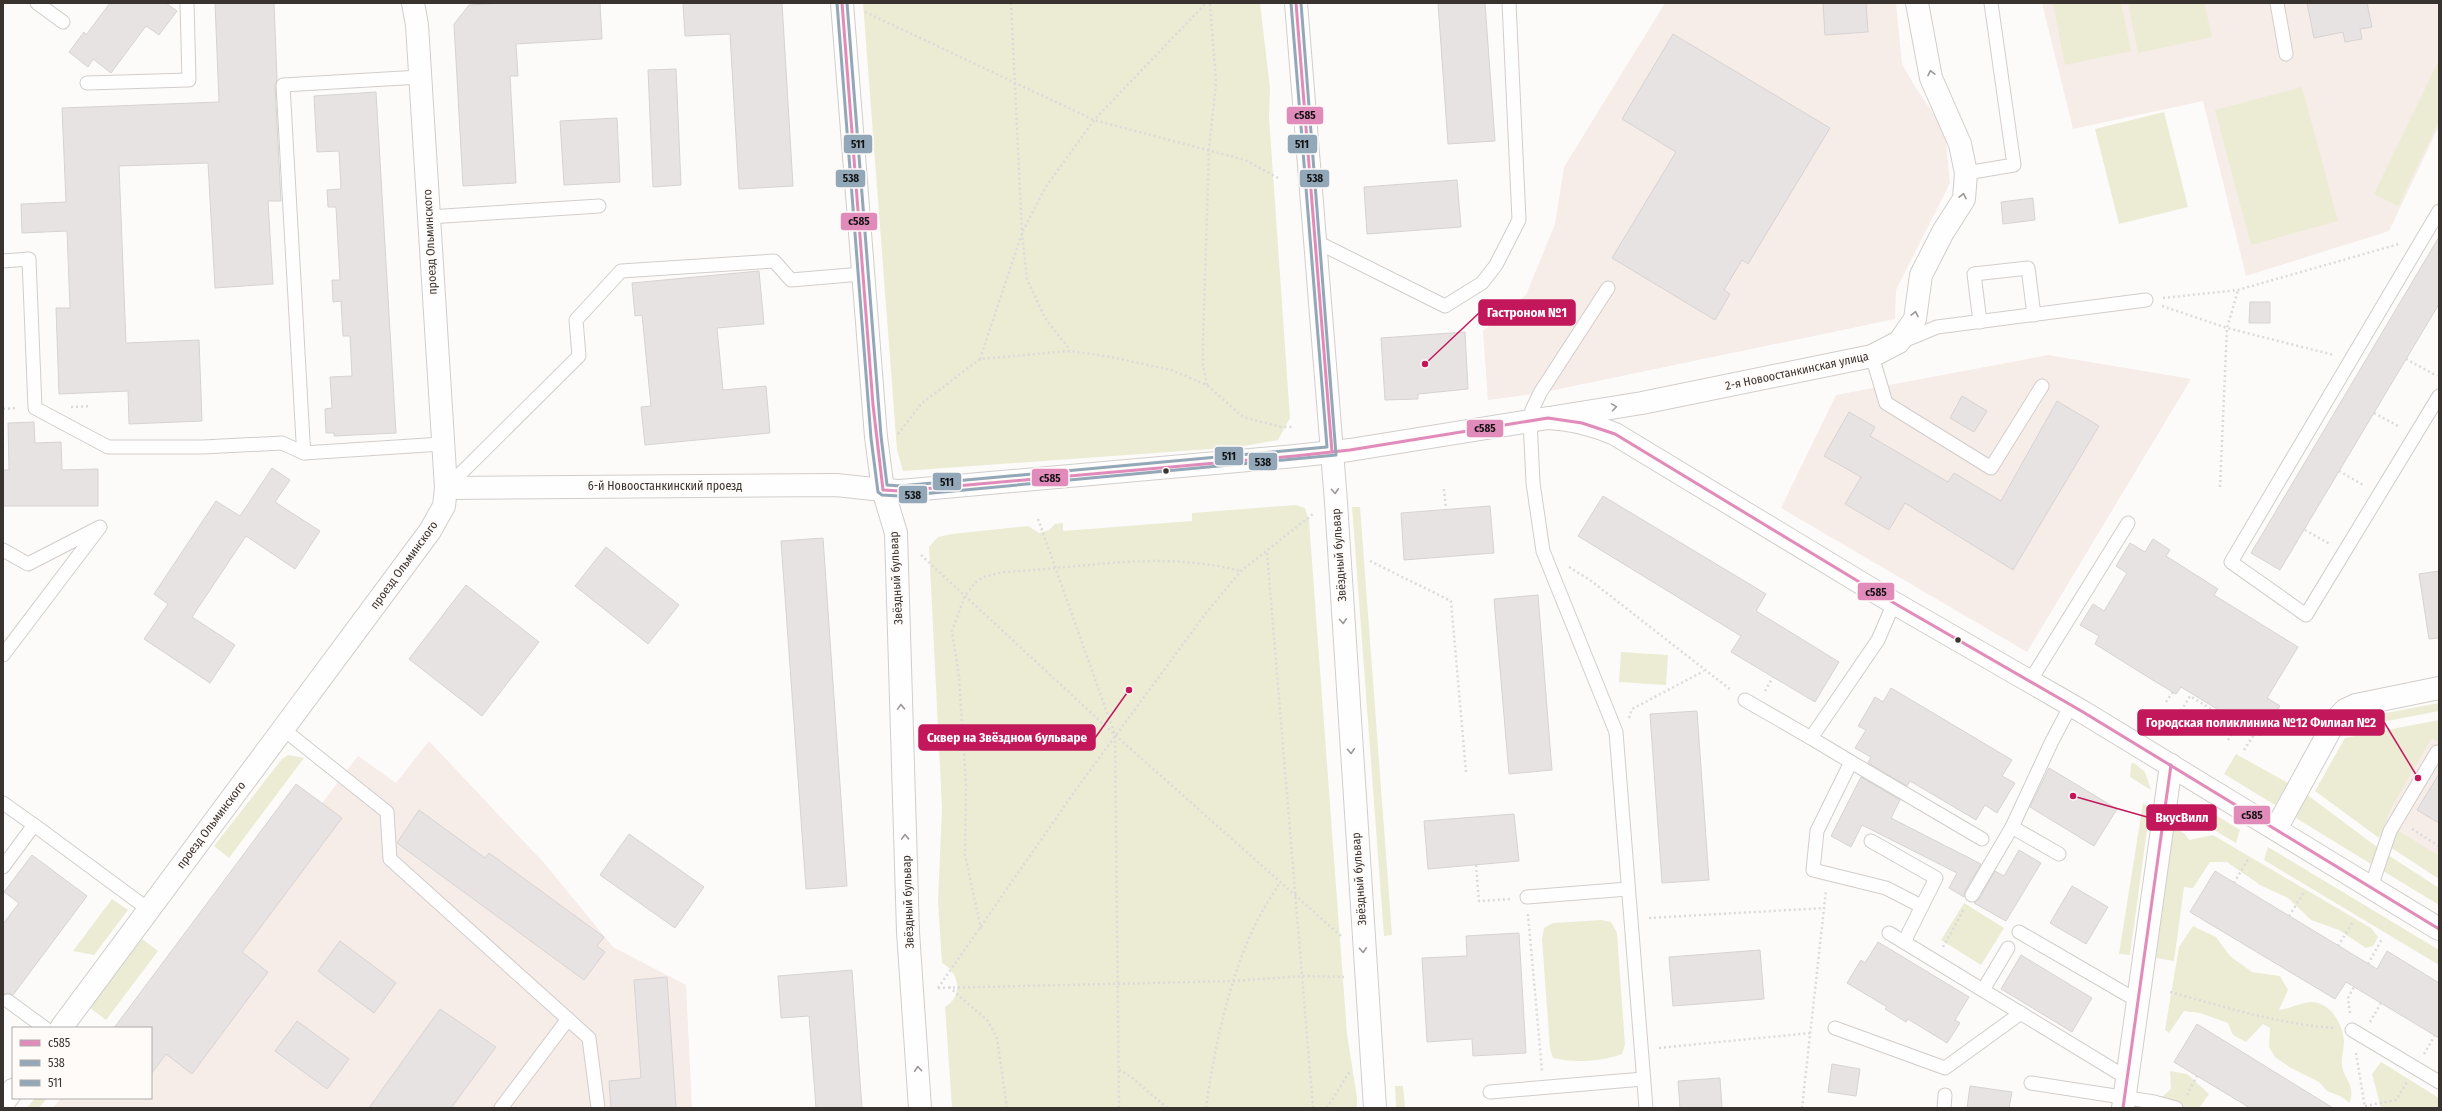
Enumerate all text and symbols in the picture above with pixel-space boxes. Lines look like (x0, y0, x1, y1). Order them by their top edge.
one-way arrow (1927, 69, 1935, 76)
line badge: с585 (1286, 106, 1324, 125)
text: с585 (1294, 109, 1316, 122)
line badge: 511 (843, 134, 873, 154)
line badge: 511 (1287, 134, 1318, 154)
text: 511 (851, 138, 865, 151)
text: 511 (1295, 138, 1309, 151)
line badge: 538 (835, 169, 866, 188)
line badge: 538 (1299, 169, 1330, 188)
text: 538 (843, 172, 859, 185)
text: 538 (1307, 172, 1323, 185)
street label: проезд Ольминского (420, 189, 440, 295)
one-way arrow (1959, 192, 1967, 199)
line badge: с585 (840, 212, 878, 231)
text: с585 (848, 215, 870, 228)
callout: Гастроном №1 (1479, 300, 1575, 325)
text: Гастроном №1 (1487, 305, 1567, 320)
one-way arrow (1911, 311, 1919, 318)
street label: 2-я Новоостанкинская улица (1724, 349, 1870, 393)
one-way arrow (1611, 403, 1617, 412)
line badge: с585 (1466, 419, 1504, 438)
text: с585 (1474, 422, 1496, 435)
line badge: 511 (1214, 446, 1244, 466)
text: 511 (1222, 450, 1236, 463)
line badge: 538 (1248, 452, 1278, 471)
text: 538 (1255, 456, 1271, 469)
unlabelled marker (1161, 466, 1171, 476)
line badge: с585 (1031, 468, 1069, 487)
line badge: 511 (932, 472, 962, 491)
text: с585 (1039, 472, 1061, 485)
text: 511 (940, 476, 954, 489)
street label: 6-й Новоостанкинский проезд (588, 479, 742, 493)
line badge: 538 (898, 485, 928, 504)
one-way arrow (1330, 488, 1339, 494)
text: 538 (905, 489, 921, 502)
street label: Звёздный бульвар (1329, 508, 1349, 602)
street label: проезд Ольминского (367, 518, 441, 612)
street label: Звёздный бульвар (887, 531, 905, 625)
line badge: с585 (1857, 582, 1895, 601)
text: с585 (1865, 586, 1887, 599)
one-way arrow (1339, 618, 1347, 624)
unlabelled marker (1953, 635, 1963, 645)
one-way arrow (897, 704, 905, 710)
callout: Городская поликлиника №12 Филиал №2 (2138, 710, 2384, 735)
text: Городская поликлиника №12 Филиал №2 (2146, 715, 2376, 730)
callout: Сквер на Звёздном бульваре (919, 725, 1095, 750)
text: Сквер на Звёздном бульваре (927, 730, 1087, 745)
one-way arrow (1347, 748, 1355, 754)
street label: проезд Ольминского (174, 779, 248, 871)
callout: ВкусВилл (2147, 805, 2216, 830)
line badge: с585 (2233, 805, 2271, 825)
text: с585 (2241, 809, 2263, 822)
text: ВкусВилл (2155, 810, 2209, 825)
street label: Звёздный бульвар (1349, 832, 1369, 926)
one-way arrow (901, 834, 910, 840)
street label: Звёздный бульвар (899, 855, 917, 949)
one-way arrow (1359, 947, 1368, 953)
legend (12, 1027, 152, 1099)
text: с585 (48, 1036, 71, 1050)
text: 538 (48, 1056, 65, 1070)
one-way arrow (913, 1066, 922, 1072)
text: 511 (48, 1076, 62, 1090)

